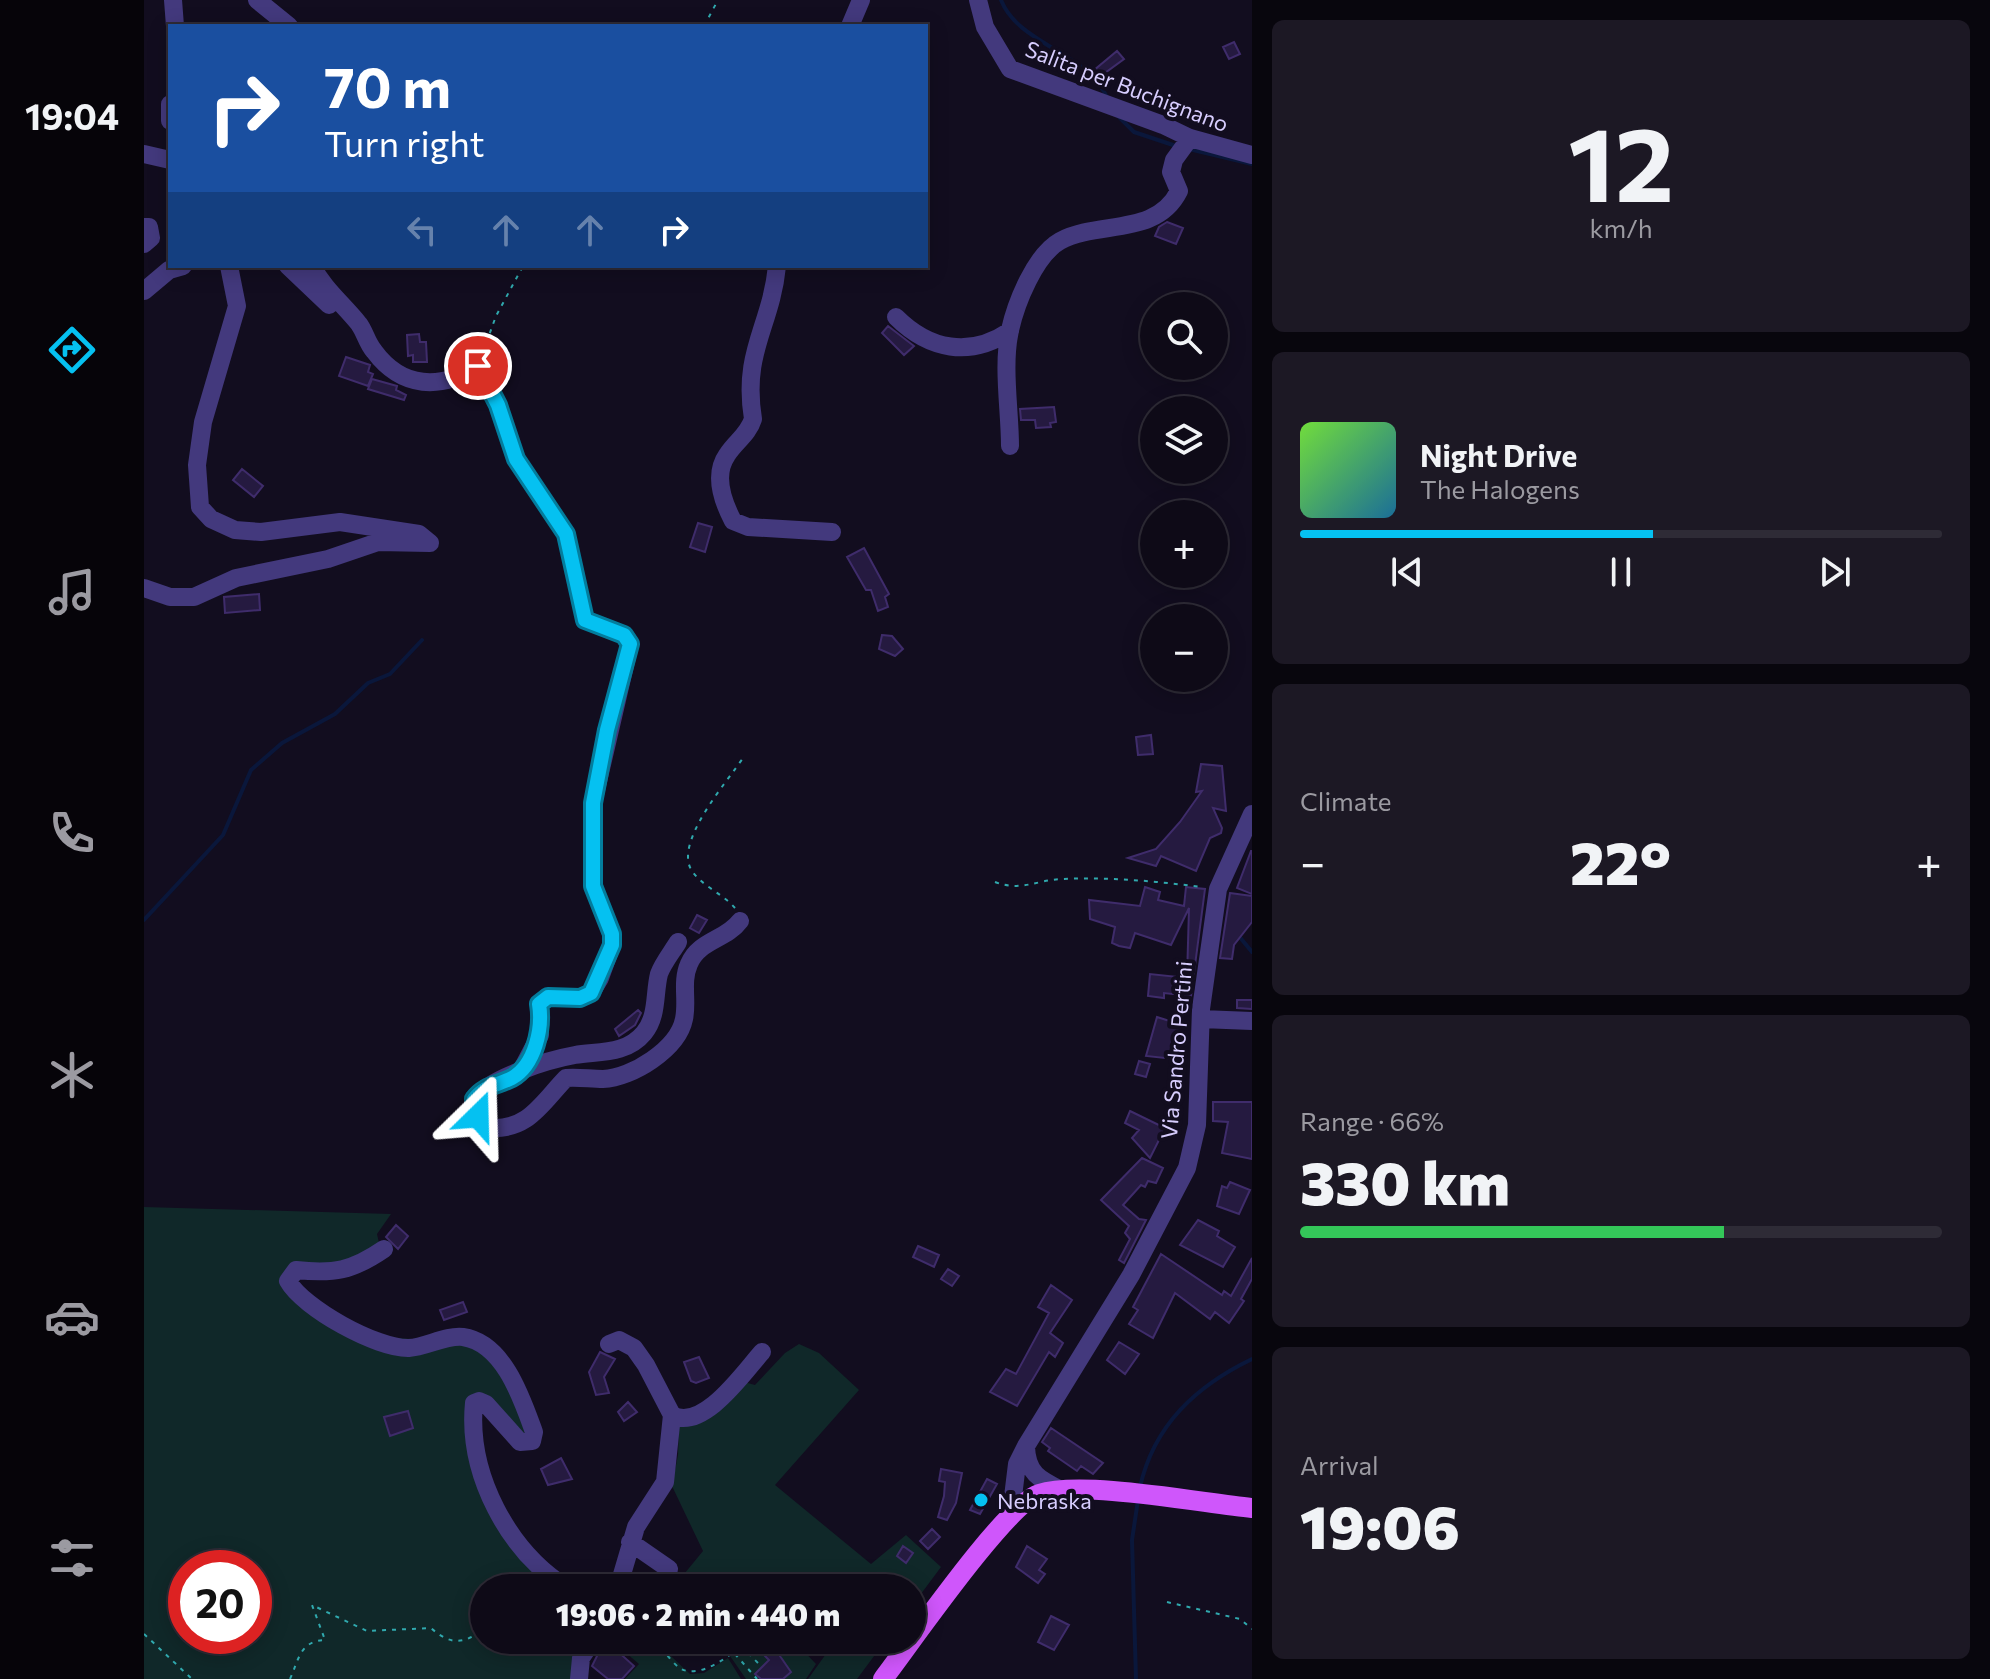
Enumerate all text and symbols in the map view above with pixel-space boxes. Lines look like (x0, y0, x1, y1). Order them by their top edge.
street label: Salita per Buchignano (1022, 35, 1232, 137)
text: 70 m (324, 51, 451, 120)
icon: right (192, 56, 296, 160)
text: 19:04 (25, 93, 119, 137)
text: 12 (1568, 96, 1674, 223)
text: Turn right (324, 120, 485, 164)
icon: left (400, 208, 444, 252)
icon: ahead (484, 208, 528, 252)
icon: ahead (568, 208, 612, 252)
icon: right (652, 208, 696, 252)
text: km/h (1589, 212, 1653, 243)
map controls (1140, 292, 1228, 692)
button: search (1140, 292, 1228, 380)
icon: directions (44, 322, 100, 378)
pin (444, 332, 512, 400)
icon: arrive (456, 344, 500, 388)
button: layers (1140, 396, 1228, 484)
text: Night Drive (1420, 436, 1577, 473)
text: The Halogens (1420, 473, 1580, 504)
button: + (1140, 500, 1228, 588)
icon: previous (1385, 550, 1429, 594)
icon: pause (1599, 550, 1643, 594)
icon: next (1813, 550, 1857, 594)
icon: music (44, 564, 100, 620)
button: − (1140, 604, 1228, 692)
text: Climate (1300, 785, 1392, 816)
icon: phone (44, 805, 100, 861)
text: 22° (1570, 824, 1671, 897)
text: − (1300, 834, 1325, 888)
text: + (1916, 834, 1942, 888)
street label: Via Sandro Pertini (1155, 960, 1197, 1140)
icon: climate (44, 1047, 100, 1103)
position arrow (436, 1074, 520, 1158)
text: Range · 66% (1300, 1105, 1444, 1136)
text: 330 km (1300, 1144, 1510, 1217)
icon: car (44, 1289, 100, 1345)
text: Arrival (1300, 1449, 1379, 1480)
place label: Nebraska (997, 1487, 1092, 1514)
text: 19:06 (1300, 1488, 1460, 1561)
marker: Nebraska (972, 1491, 990, 1509)
icon: filters (44, 1530, 100, 1586)
speed limit sign: 20 (168, 1550, 272, 1654)
text: 19:06 · 2 min · 440 m (556, 1595, 840, 1632)

